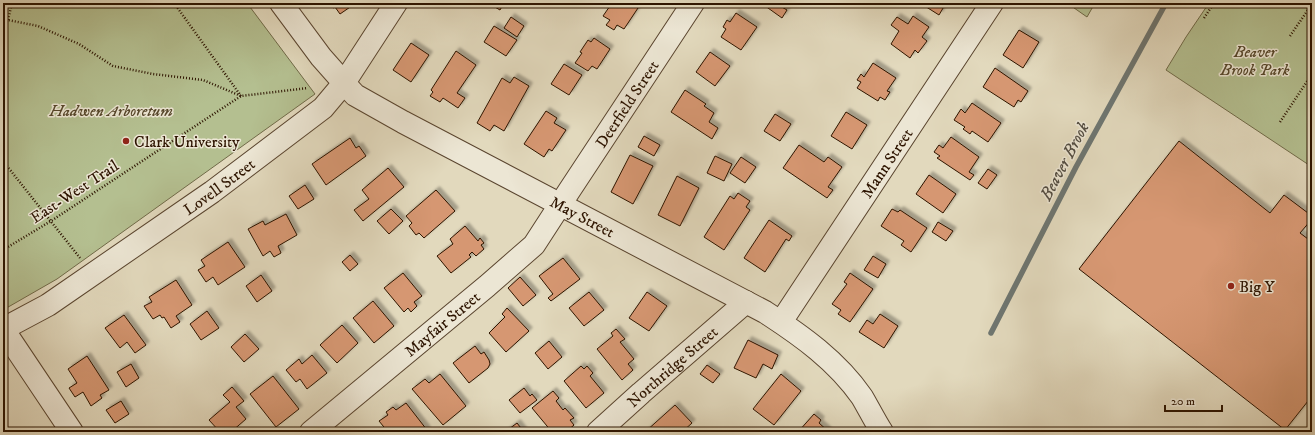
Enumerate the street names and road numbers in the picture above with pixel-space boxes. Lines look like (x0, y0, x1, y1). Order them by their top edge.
street label: Deerfield Street (591, 57, 664, 152)
street label: Mann Street (857, 125, 917, 202)
street label: Lovell Street (180, 154, 259, 220)
street label: East-West Trail (26, 156, 123, 228)
street label: May Street (546, 192, 618, 242)
street label: Mayfair Street (401, 287, 484, 361)
street label: Northridge Street (623, 322, 722, 412)

